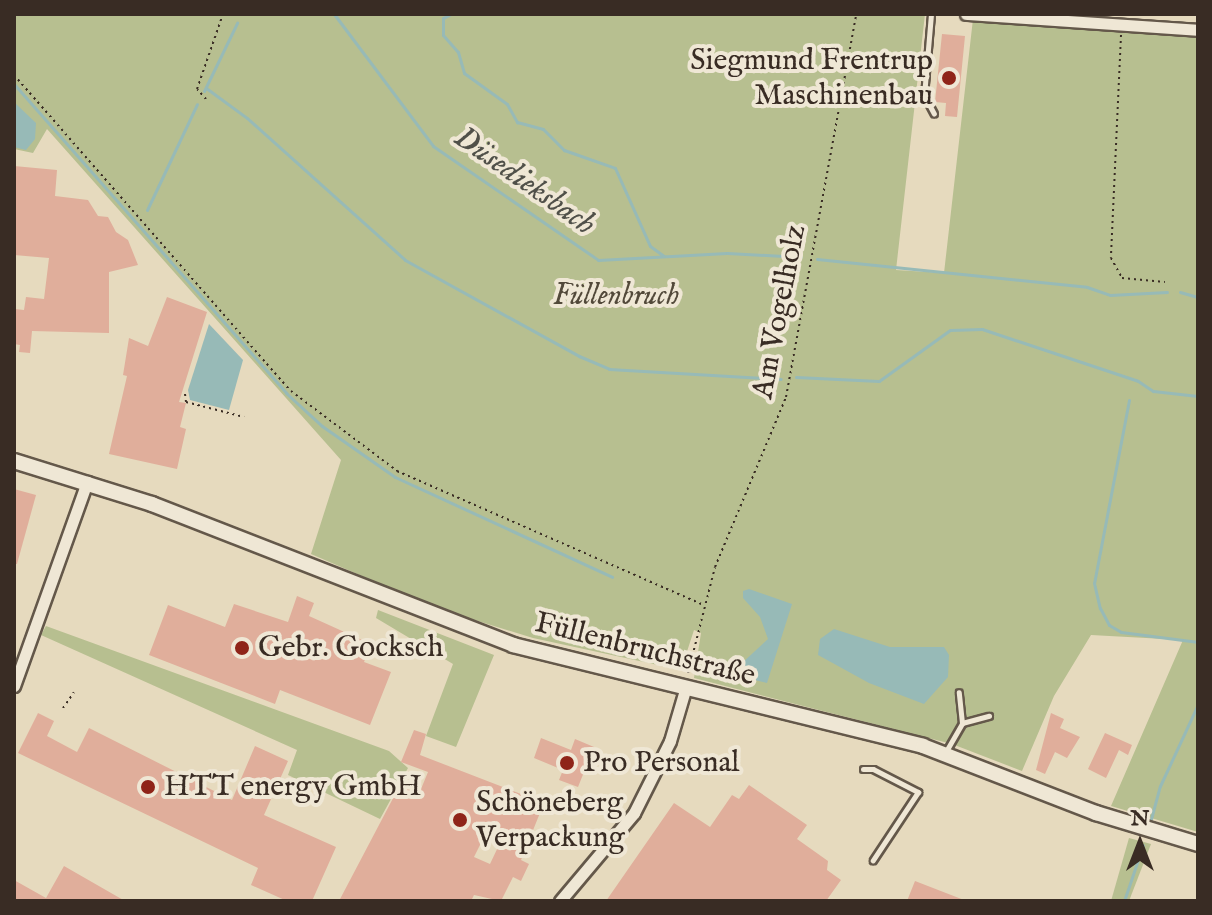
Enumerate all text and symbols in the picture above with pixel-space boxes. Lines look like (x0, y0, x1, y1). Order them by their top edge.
place label: Siegmund Frentrup Maschinenbau (690, 43, 933, 114)
marker: Siegmund Frentrup Maschinenbau (940, 69, 958, 87)
water label: Düsedieksbach (446, 119, 602, 245)
street label: Am Vogelholz (745, 222, 815, 402)
park label: Füllenbruch (553, 278, 679, 314)
street label: Füllenbruchstraße (531, 605, 759, 695)
place label: Gebr. Gocksch (258, 630, 444, 666)
marker: Gebr. Gocksch (233, 639, 251, 657)
place label: Pro Personal (583, 745, 740, 781)
marker: Pro Personal (558, 754, 576, 772)
place label: HTT energy GmbH (164, 769, 422, 805)
marker: HTT energy GmbH (139, 778, 157, 796)
place label: Schöneberg Verpackung (476, 785, 625, 856)
north arrow (1100, 803, 1180, 883)
text: N (1130, 805, 1150, 833)
marker: Schöneberg Verpackung (451, 811, 469, 829)

